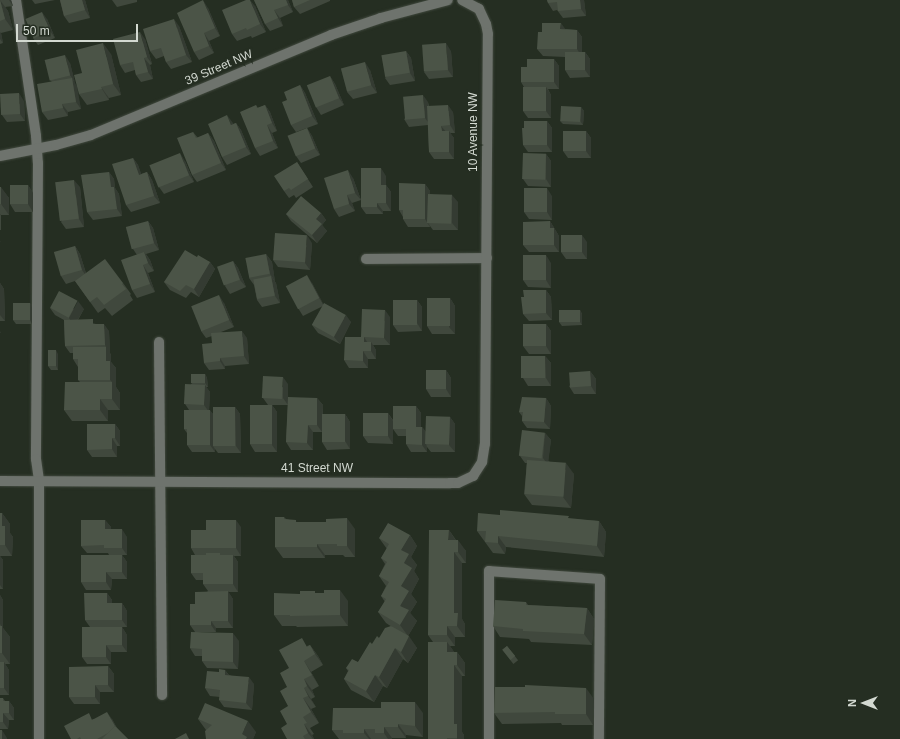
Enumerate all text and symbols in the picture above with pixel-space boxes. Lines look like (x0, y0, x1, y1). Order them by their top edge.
scale bar (18, 16, 140, 42)
text: 50 m (23, 24, 50, 38)
street label: 39 Street NW (183, 47, 255, 89)
street label: 10 Avenue NW (467, 92, 481, 172)
street label: 41 Street NW (281, 462, 353, 476)
north arrow (844, 683, 884, 723)
text: N (846, 699, 858, 707)

